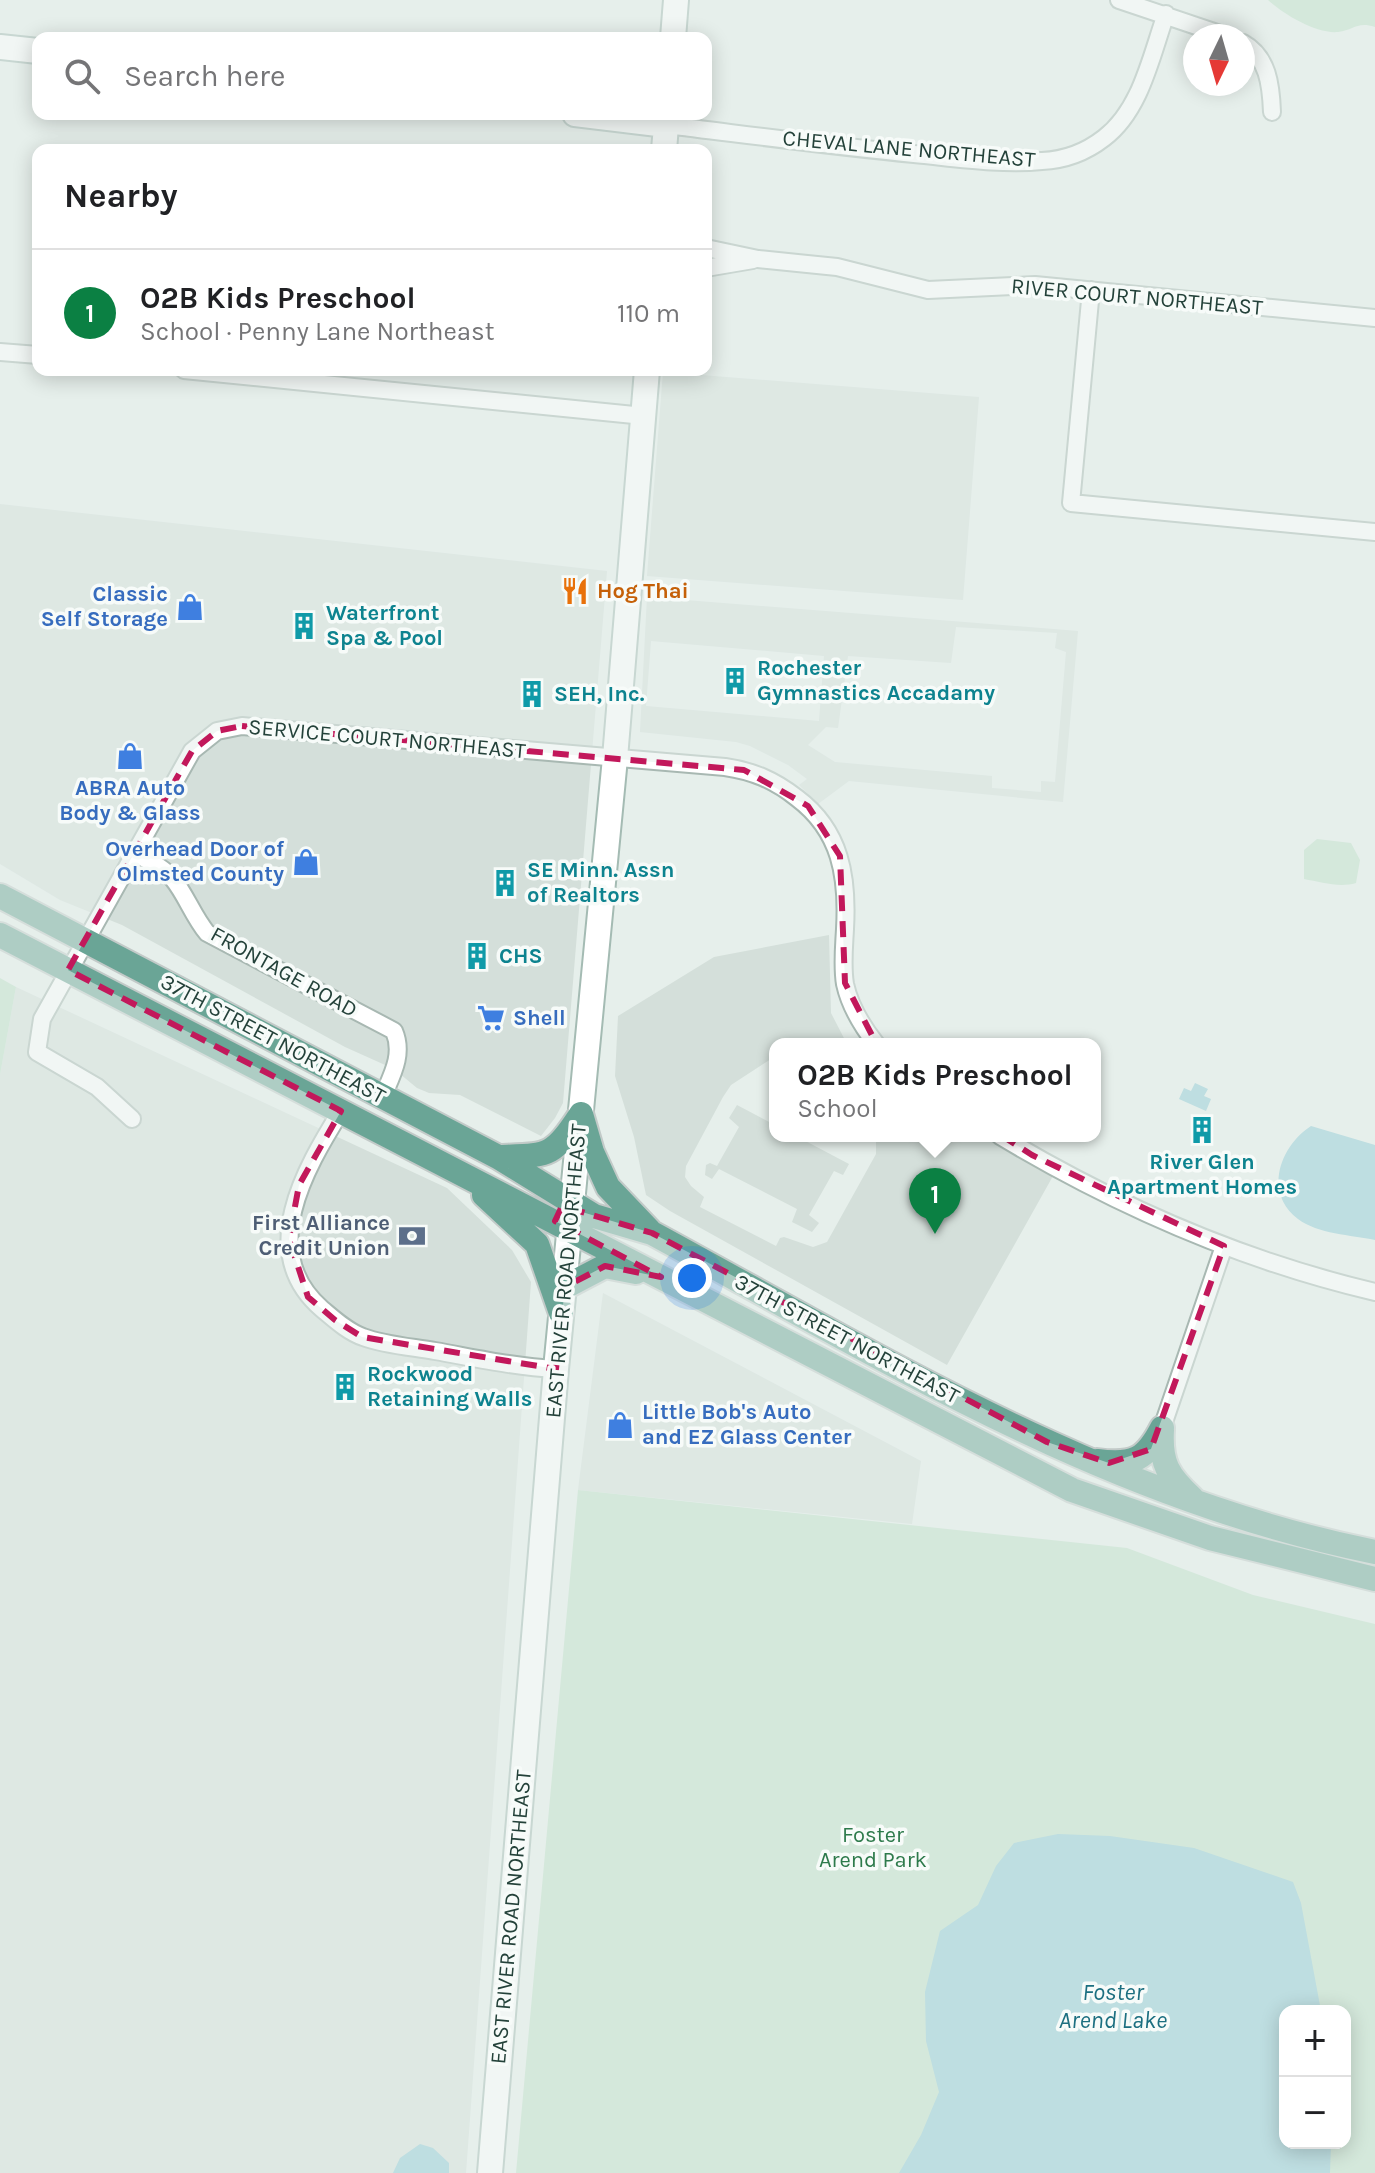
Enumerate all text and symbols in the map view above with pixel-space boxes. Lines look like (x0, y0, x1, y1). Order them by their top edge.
north arrow (1183, 24, 1255, 96)
search box (32, 32, 712, 120)
icon: search (60, 54, 104, 98)
text: Search here (124, 58, 285, 94)
street label: CHEVAL LANE NORTHEAST (781, 125, 1037, 173)
text: Nearby (64, 176, 178, 216)
street label: RIVER COURT NORTHEAST (1010, 273, 1264, 321)
text: O2B Kids Preschool (140, 280, 416, 316)
text: 1 (85, 298, 95, 329)
text: 110 m (617, 298, 680, 329)
text: School · Penny Lane Northeast (140, 316, 495, 347)
restaurant icon: Hog Thai (560, 576, 590, 606)
place label: Hog Thai (597, 578, 689, 604)
place label: Classic Self Storage (41, 581, 168, 632)
shop icon: Classic Self Storage (175, 592, 205, 622)
place label: Waterfront Spa & Pool (326, 600, 443, 651)
building icon: Waterfront Spa & Pool (289, 611, 319, 641)
place label: Rochester Gymnastics Accadamy (757, 655, 995, 706)
building icon: Rochester Gymnastics Accadamy (720, 666, 750, 696)
building icon: SEH, Inc. (517, 679, 547, 709)
place label: SEH, Inc. (554, 681, 645, 707)
street label: SERVICE COURT NORTHEAST (247, 714, 527, 764)
shop icon: ABRA Auto Body & Glass (115, 741, 145, 771)
place label: ABRA Auto Body & Glass (59, 775, 201, 826)
place label: Overhead Door of Olmsted County (105, 836, 285, 887)
shop icon: Overhead Door of Olmsted County (291, 847, 321, 877)
place label: SE Minn. Assn of Realtors (527, 857, 674, 908)
building icon: SE Minn. Assn of Realtors (490, 868, 520, 898)
street label: FRONTAGE ROAD (206, 921, 362, 1023)
building icon: CHS (462, 941, 492, 971)
place label: CHS (499, 943, 542, 969)
street label: 37TH STREET NORTHEAST (156, 969, 390, 1109)
supermarket icon: Shell (476, 1003, 506, 1033)
place label: Shell (513, 1005, 566, 1031)
popup (769, 1038, 1101, 1142)
text: O2B Kids Preschool (797, 1057, 1073, 1093)
text: School (797, 1093, 878, 1124)
building icon: River Glen Apartment Homes (1187, 1115, 1217, 1145)
street label: EAST RIVER ROAD NORTHEAST (540, 1123, 592, 1419)
place label: River Glen Apartment Homes (1107, 1149, 1297, 1200)
pin: 1 (909, 1168, 961, 1234)
place label: First Alliance Credit Union (252, 1210, 390, 1261)
bank icon: First Alliance Credit Union (397, 1221, 427, 1251)
your location (672, 1258, 712, 1298)
street label: 37TH STREET NORTHEAST (730, 1269, 964, 1409)
place label: Rockwood Retaining Walls (367, 1361, 532, 1412)
building icon: Rockwood Retaining Walls (330, 1372, 360, 1402)
place label: Little Bob's Auto and EZ Glass Center (642, 1399, 852, 1450)
shop icon: Little Bob's Auto and EZ Glass Center (605, 1410, 635, 1440)
street label: EAST RIVER ROAD NORTHEAST (485, 1769, 537, 2065)
park label: Foster Arend Park (819, 1822, 927, 1873)
water label: Foster Arend Lake (1059, 1978, 1167, 2034)
map controls (1279, 2005, 1351, 2149)
button: + (1279, 2005, 1351, 2077)
button: − (1279, 2077, 1351, 2149)

